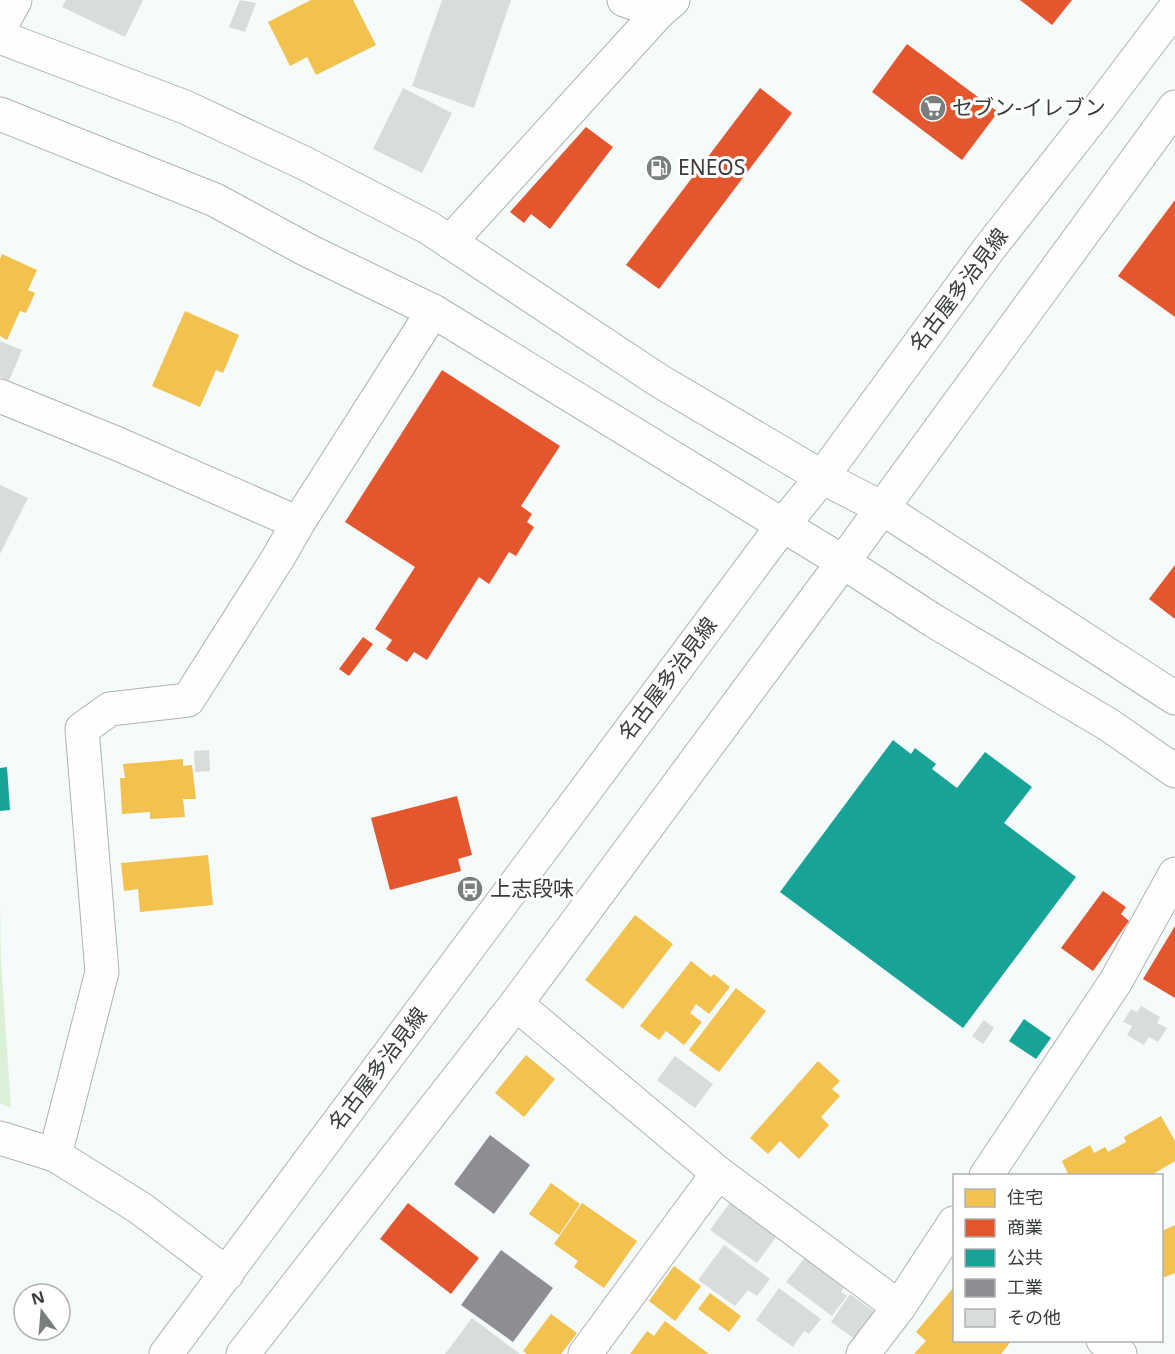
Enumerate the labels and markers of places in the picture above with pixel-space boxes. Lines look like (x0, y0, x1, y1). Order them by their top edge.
supermarket icon: セブン-イレブン (918, 93, 948, 123)
place label: セブン-イレブン (952, 93, 1106, 121)
fuel station icon: ENEOS (644, 153, 674, 183)
place label: ENEOS (678, 153, 745, 181)
bus stop icon: 上志段味 (455, 874, 485, 904)
place label: 上志段味 (490, 874, 574, 902)

